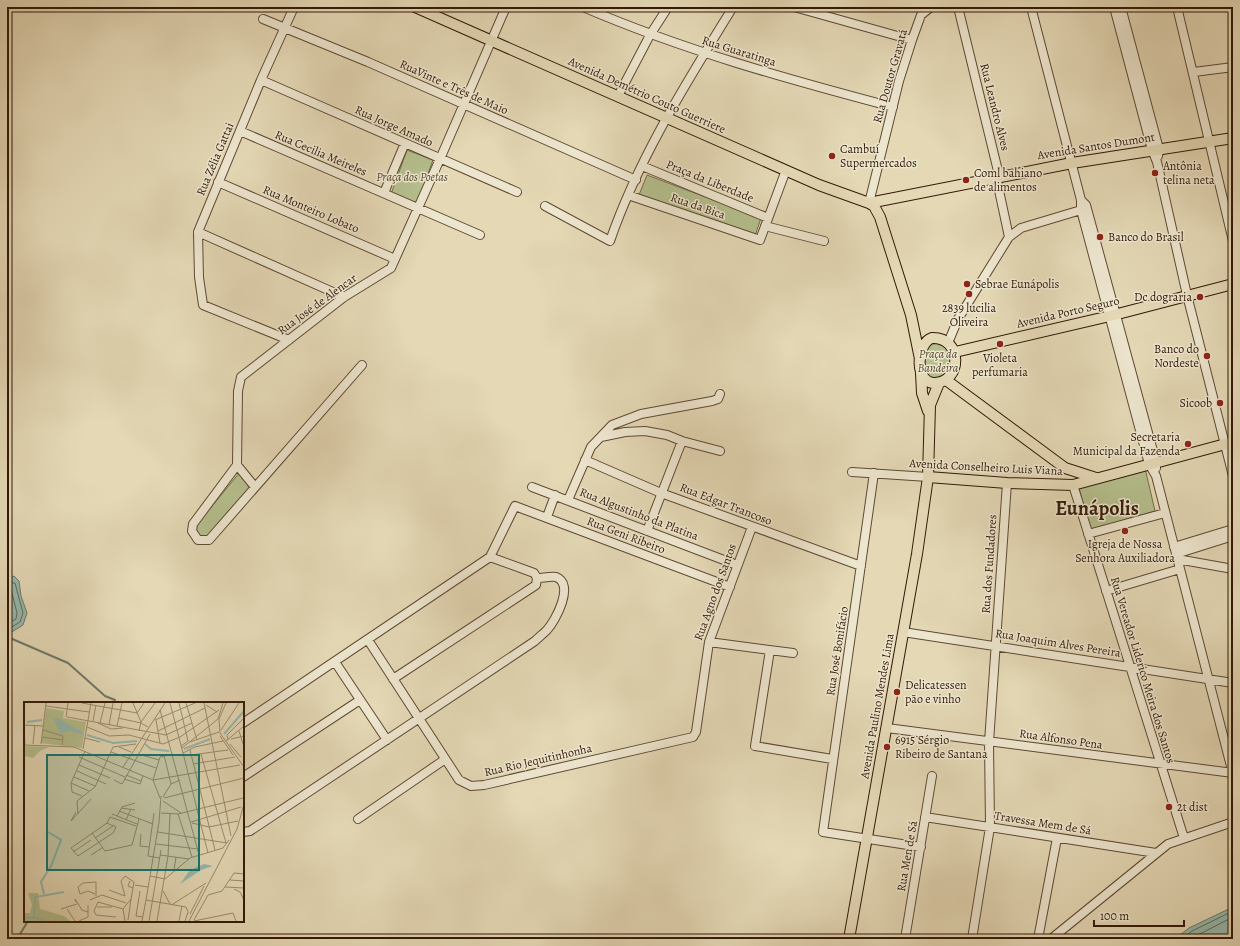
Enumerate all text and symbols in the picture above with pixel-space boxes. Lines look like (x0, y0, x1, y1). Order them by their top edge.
street label: Rua Doutor Gravatá (869, 27, 911, 125)
street label: Rua Guaratinga (700, 32, 778, 70)
street label: Avenida Demétrio Couto Guerriere (565, 53, 728, 137)
street label: RuaVinte e Três de Maio (397, 56, 511, 118)
street label: Rua Leandro Alves (976, 62, 1014, 152)
street label: Rua Jorge Amado (352, 102, 436, 150)
street label: Rua Zélia Gattai (192, 120, 238, 198)
street label: Rua Cecilia Meireles (273, 126, 370, 180)
street label: Avenida Santos Dumont (1035, 129, 1156, 163)
place label: Cambuí Supermercados (840, 141, 917, 171)
marker: Cambuí Supermercados (827, 151, 837, 161)
street label: Praça da Liberdade (664, 156, 756, 206)
place label: Antônia telina neta (1162, 158, 1215, 188)
place label: Coml bahiano de alimentos (974, 165, 1042, 195)
marker: Antônia telina neta (1150, 168, 1160, 178)
park label: Praça dos Poetas (376, 169, 448, 185)
marker: Coml bahiano de alimentos (961, 175, 971, 185)
street label: Rua Monteiro Lobato (260, 181, 362, 237)
street label: Rua da Bica (669, 189, 728, 223)
place label: Banco do Brasil (1108, 229, 1184, 245)
marker: Banco do Brasil (1095, 232, 1105, 242)
street label: Rua José de Alencar (274, 270, 360, 338)
place label: Sebrae Eunápolis (975, 276, 1060, 292)
marker: Sebrae Eunápolis (962, 279, 972, 289)
marker: 2839 lucilia Oliveira (964, 289, 974, 299)
place label: Dc dograria (1134, 289, 1192, 305)
street label: Avenida Porto Seguro (1014, 292, 1121, 332)
marker: Dc dograria (1195, 292, 1205, 302)
place label: 2839 lucilia Oliveira (942, 300, 996, 330)
marker: Violeta perfumaria (995, 339, 1005, 349)
place label: Banco do Nordeste (1154, 341, 1199, 371)
park label: Praça da Bandeira (918, 346, 959, 376)
place label: Violeta perfumaria (972, 350, 1028, 380)
marker: Banco do Nordeste (1202, 351, 1212, 361)
place label: Sicoob (1179, 395, 1212, 411)
marker: Sicoob (1215, 398, 1225, 408)
place label: Secretaria Municipal da Fazenda (1073, 429, 1180, 459)
marker: Secretaria Municipal da Fazenda (1183, 439, 1193, 449)
street label: Avenida Conselheiro Luis Viana (908, 455, 1064, 479)
street label: Rua Edgar Trancoso (678, 479, 774, 529)
street label: Rua Algustinho da Platina (577, 484, 701, 544)
district label: Eunápolis (1055, 495, 1139, 522)
street label: Rua Geni Ribeiro (584, 513, 668, 557)
street label: Rua dos Fundadores (978, 514, 1000, 614)
marker: Igreja de Nossa Senhora Auxiliadora (1120, 526, 1130, 536)
place label: Igreja de Nossa Senhora Auxiliadora (1075, 536, 1175, 566)
street label: Rua Agno dos Santos (690, 541, 740, 643)
street label: Rua Vereador Liderico Meira dos Santos (1107, 575, 1179, 765)
street label: Rua José Bonifácio (822, 605, 852, 697)
street label: Rua Joaquim Alves Pereira (994, 625, 1122, 661)
street label: Avenida Paulino Mendes Lima (856, 632, 898, 781)
place label: Delicatessen pão e vinho (905, 677, 967, 707)
marker: Delicatessen pão e vinho (892, 687, 902, 697)
inset map (24, 702, 244, 922)
street label: Rua Alfonso Pena (1018, 725, 1104, 753)
place label: 6915 Sérgio Ribeiro de Santana (895, 732, 988, 762)
street label: Rua Rio Jequitinhonha (483, 740, 594, 780)
marker: 6915 Sérgio Ribeiro de Santana (882, 742, 892, 752)
place label: 2t dist (1177, 799, 1208, 815)
marker: 2t dist (1164, 802, 1174, 812)
street label: Travessa Mem de Sá (993, 807, 1093, 839)
street label: Rua Men de Sá (893, 819, 921, 893)
scale bar (1094, 902, 1184, 928)
text: 100 m (1100, 908, 1129, 924)

